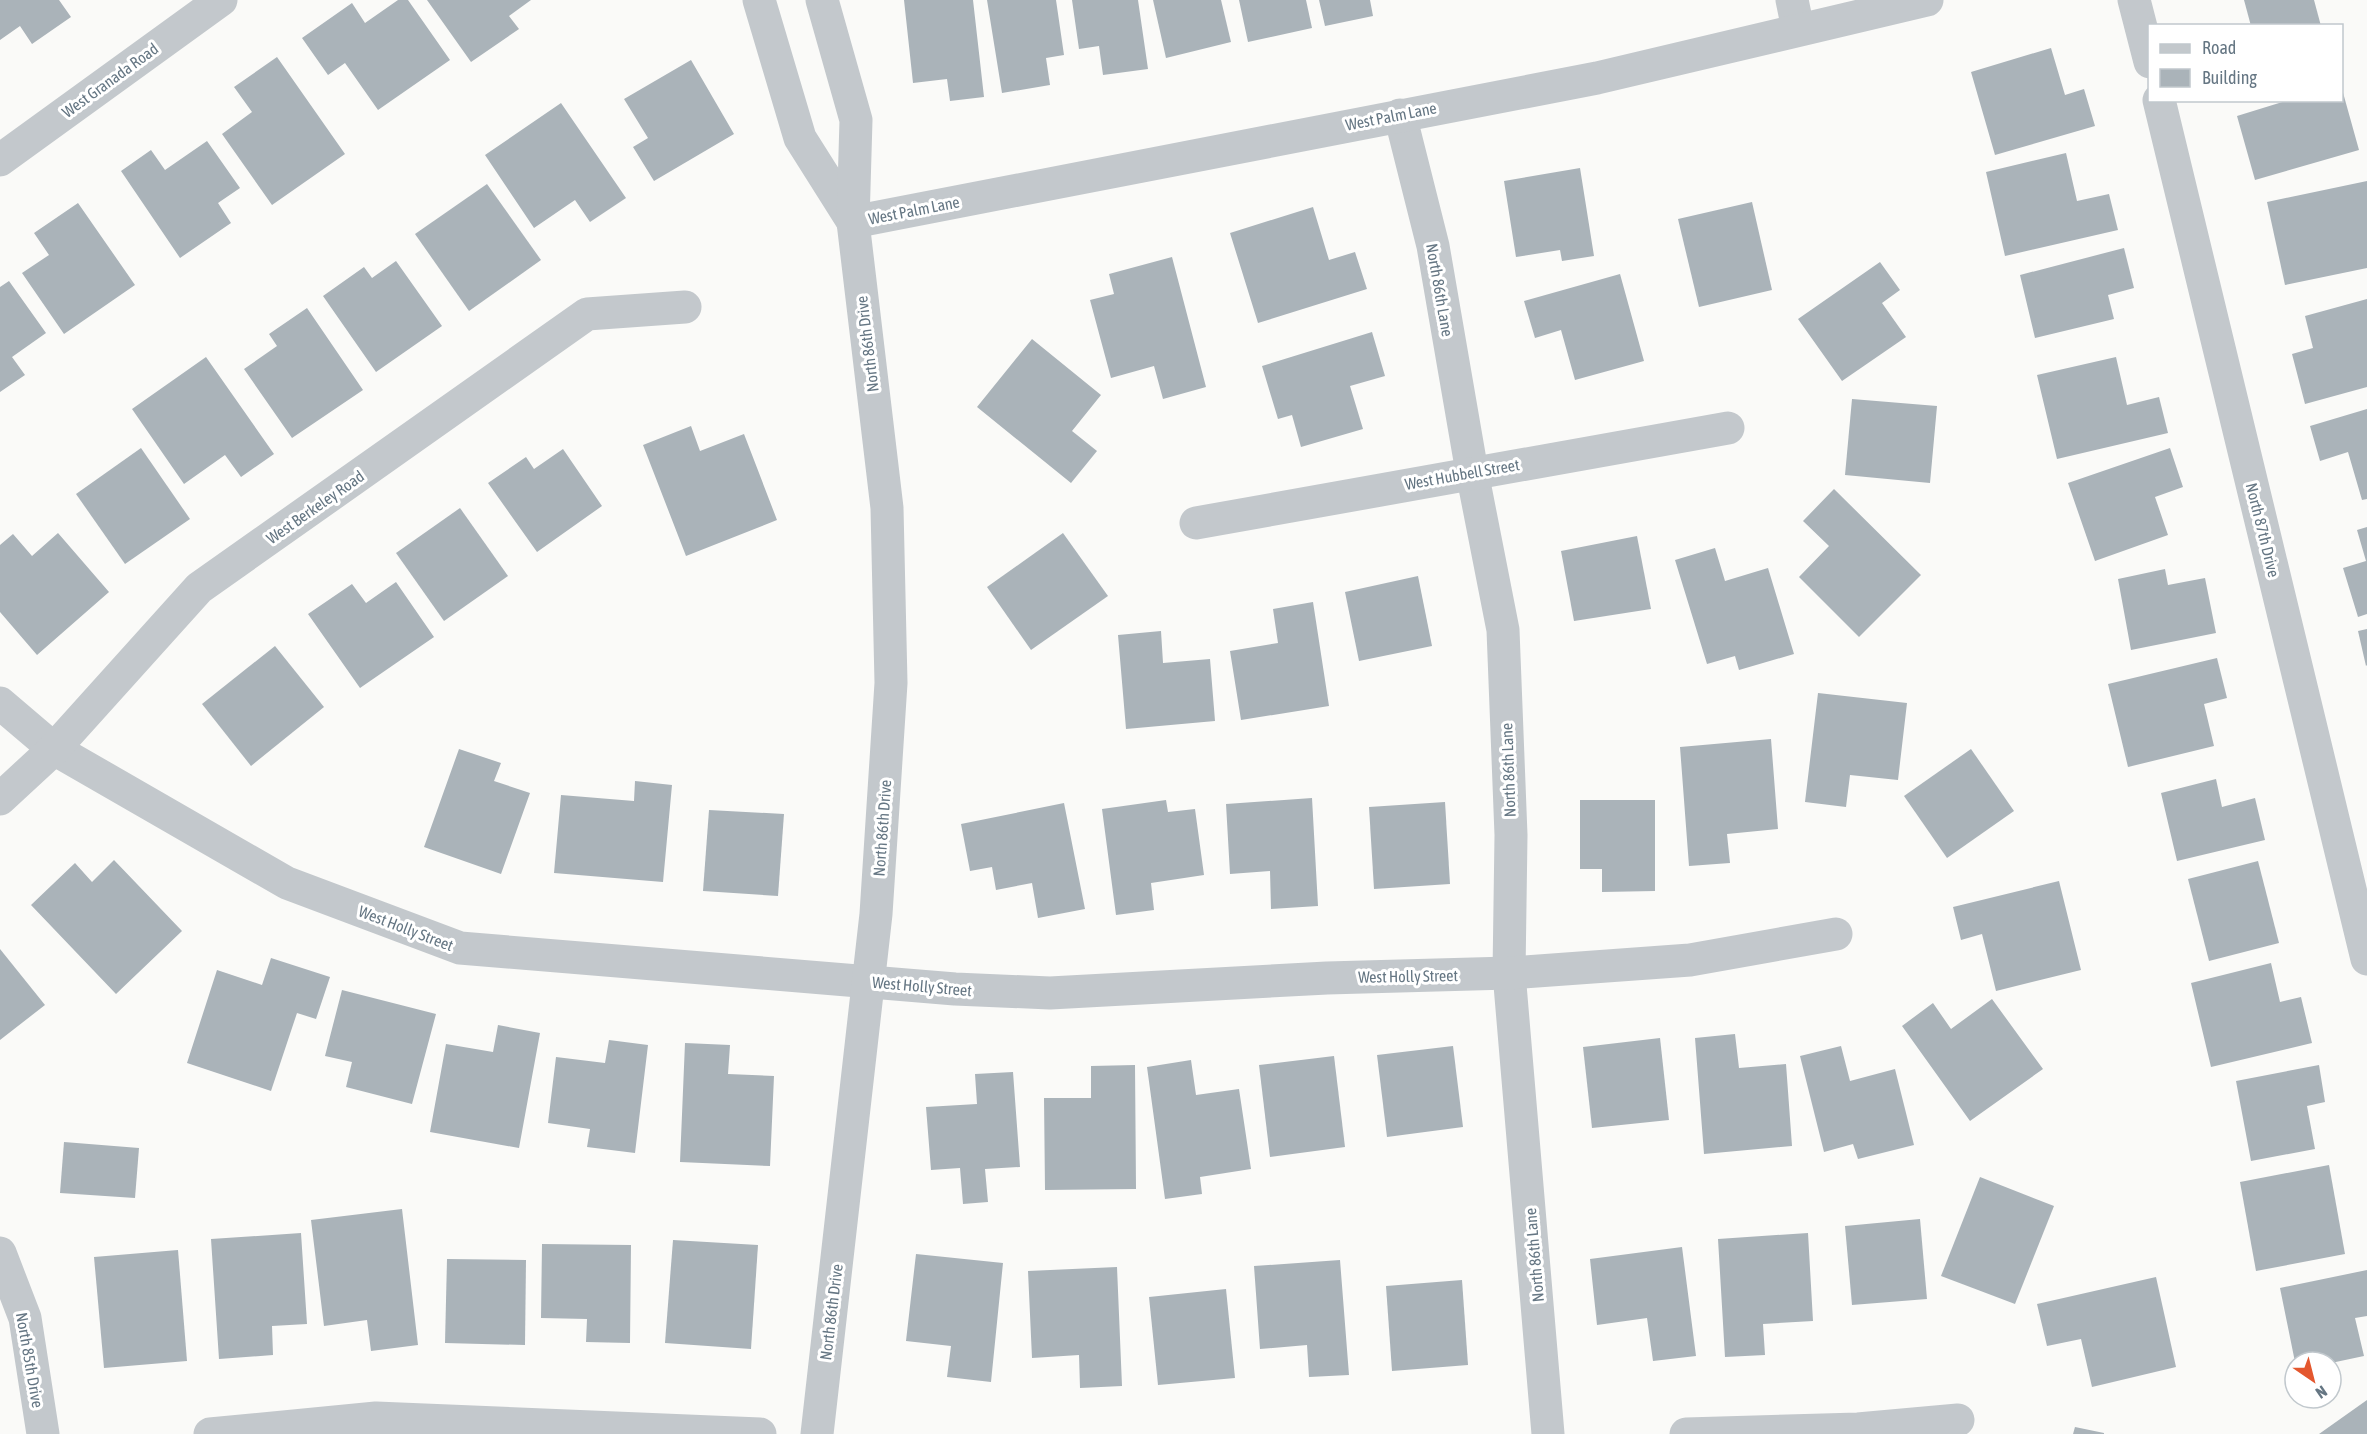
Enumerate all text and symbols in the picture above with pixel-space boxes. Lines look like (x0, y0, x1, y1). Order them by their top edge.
legend (2148, 24, 2343, 102)
text: Road (2202, 37, 2236, 58)
street label: West Granada Road (59, 39, 161, 121)
text: Building (2202, 67, 2257, 88)
street label: West Palm Lane (1344, 98, 1438, 134)
street label: West Palm Lane (867, 192, 961, 228)
street label: North 86th Lane (1423, 242, 1457, 338)
street label: North 86th Drive (852, 295, 882, 393)
street label: West Hubbell Street (1403, 455, 1521, 493)
street label: West Berkeley Road (263, 467, 368, 548)
street label: North 87th Drive (2243, 481, 2283, 579)
street label: North 86th Lane (1497, 723, 1519, 817)
street label: North 86th Drive (870, 779, 894, 877)
street label: West Holly Street (356, 902, 456, 955)
street label: West Holly Street (1358, 966, 1458, 987)
street label: West Holly Street (871, 973, 973, 1000)
street label: North 86th Lane (1521, 1207, 1547, 1303)
street label: North 86th Drive (816, 1263, 846, 1361)
street label: North 85th Drive (13, 1311, 47, 1409)
north arrow (2283, 1350, 2343, 1410)
text: N (2313, 1382, 2331, 1402)

